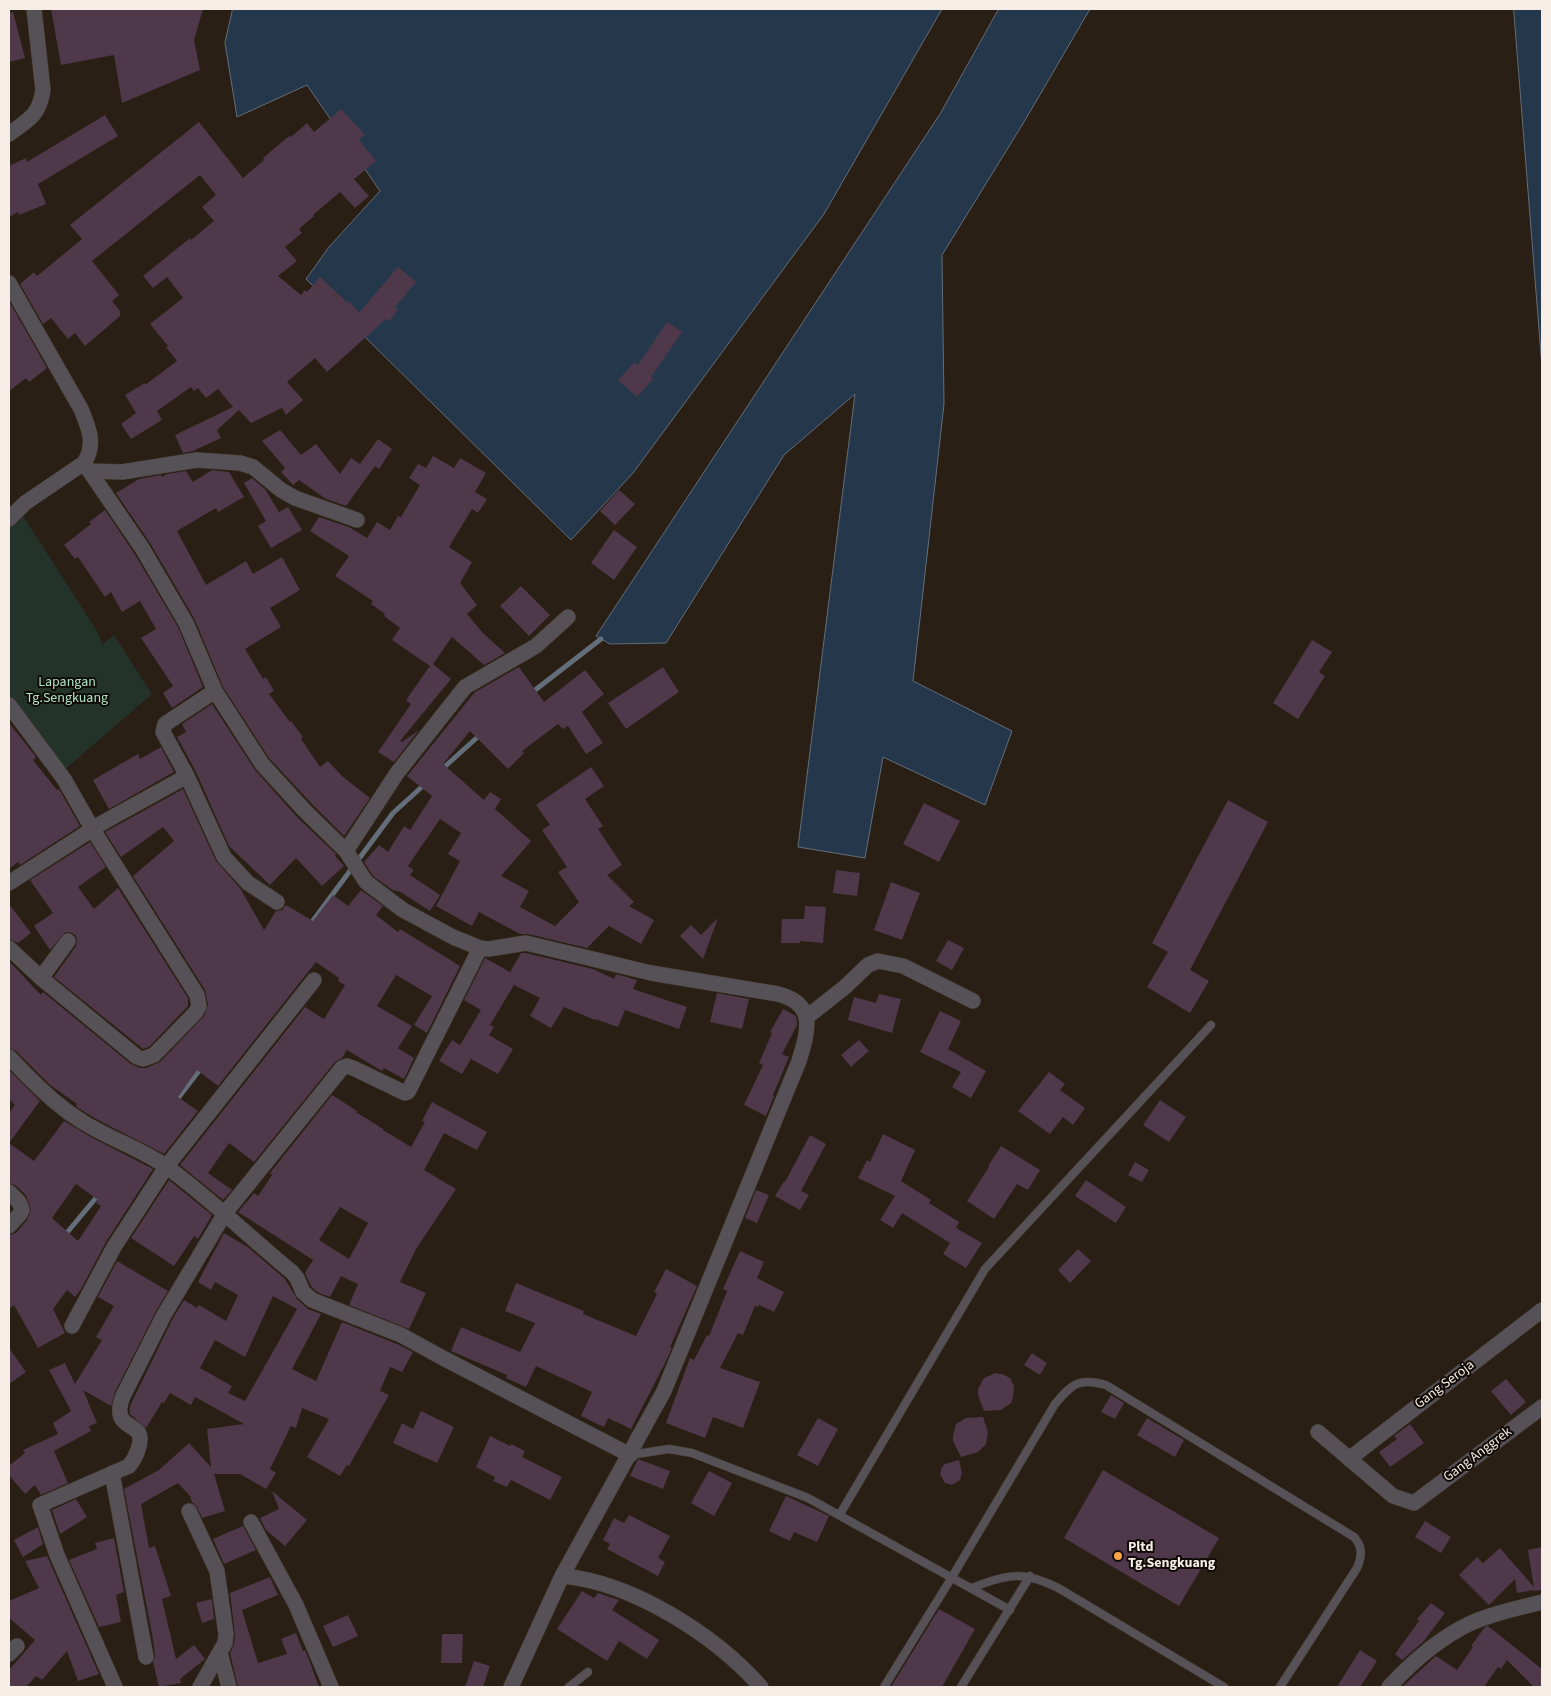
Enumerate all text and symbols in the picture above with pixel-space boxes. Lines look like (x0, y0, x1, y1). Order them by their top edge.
park label: Lapangan Tg.Sengkuang (26, 675, 108, 708)
street label: Gang Seroja (1412, 1357, 1478, 1413)
street label: Gang Anggrek (1441, 1424, 1515, 1486)
place label: Pltd Tg.Sengkuang (1128, 1540, 1215, 1572)
marker: Pltd Tg.Sengkuang (1112, 1550, 1124, 1562)

